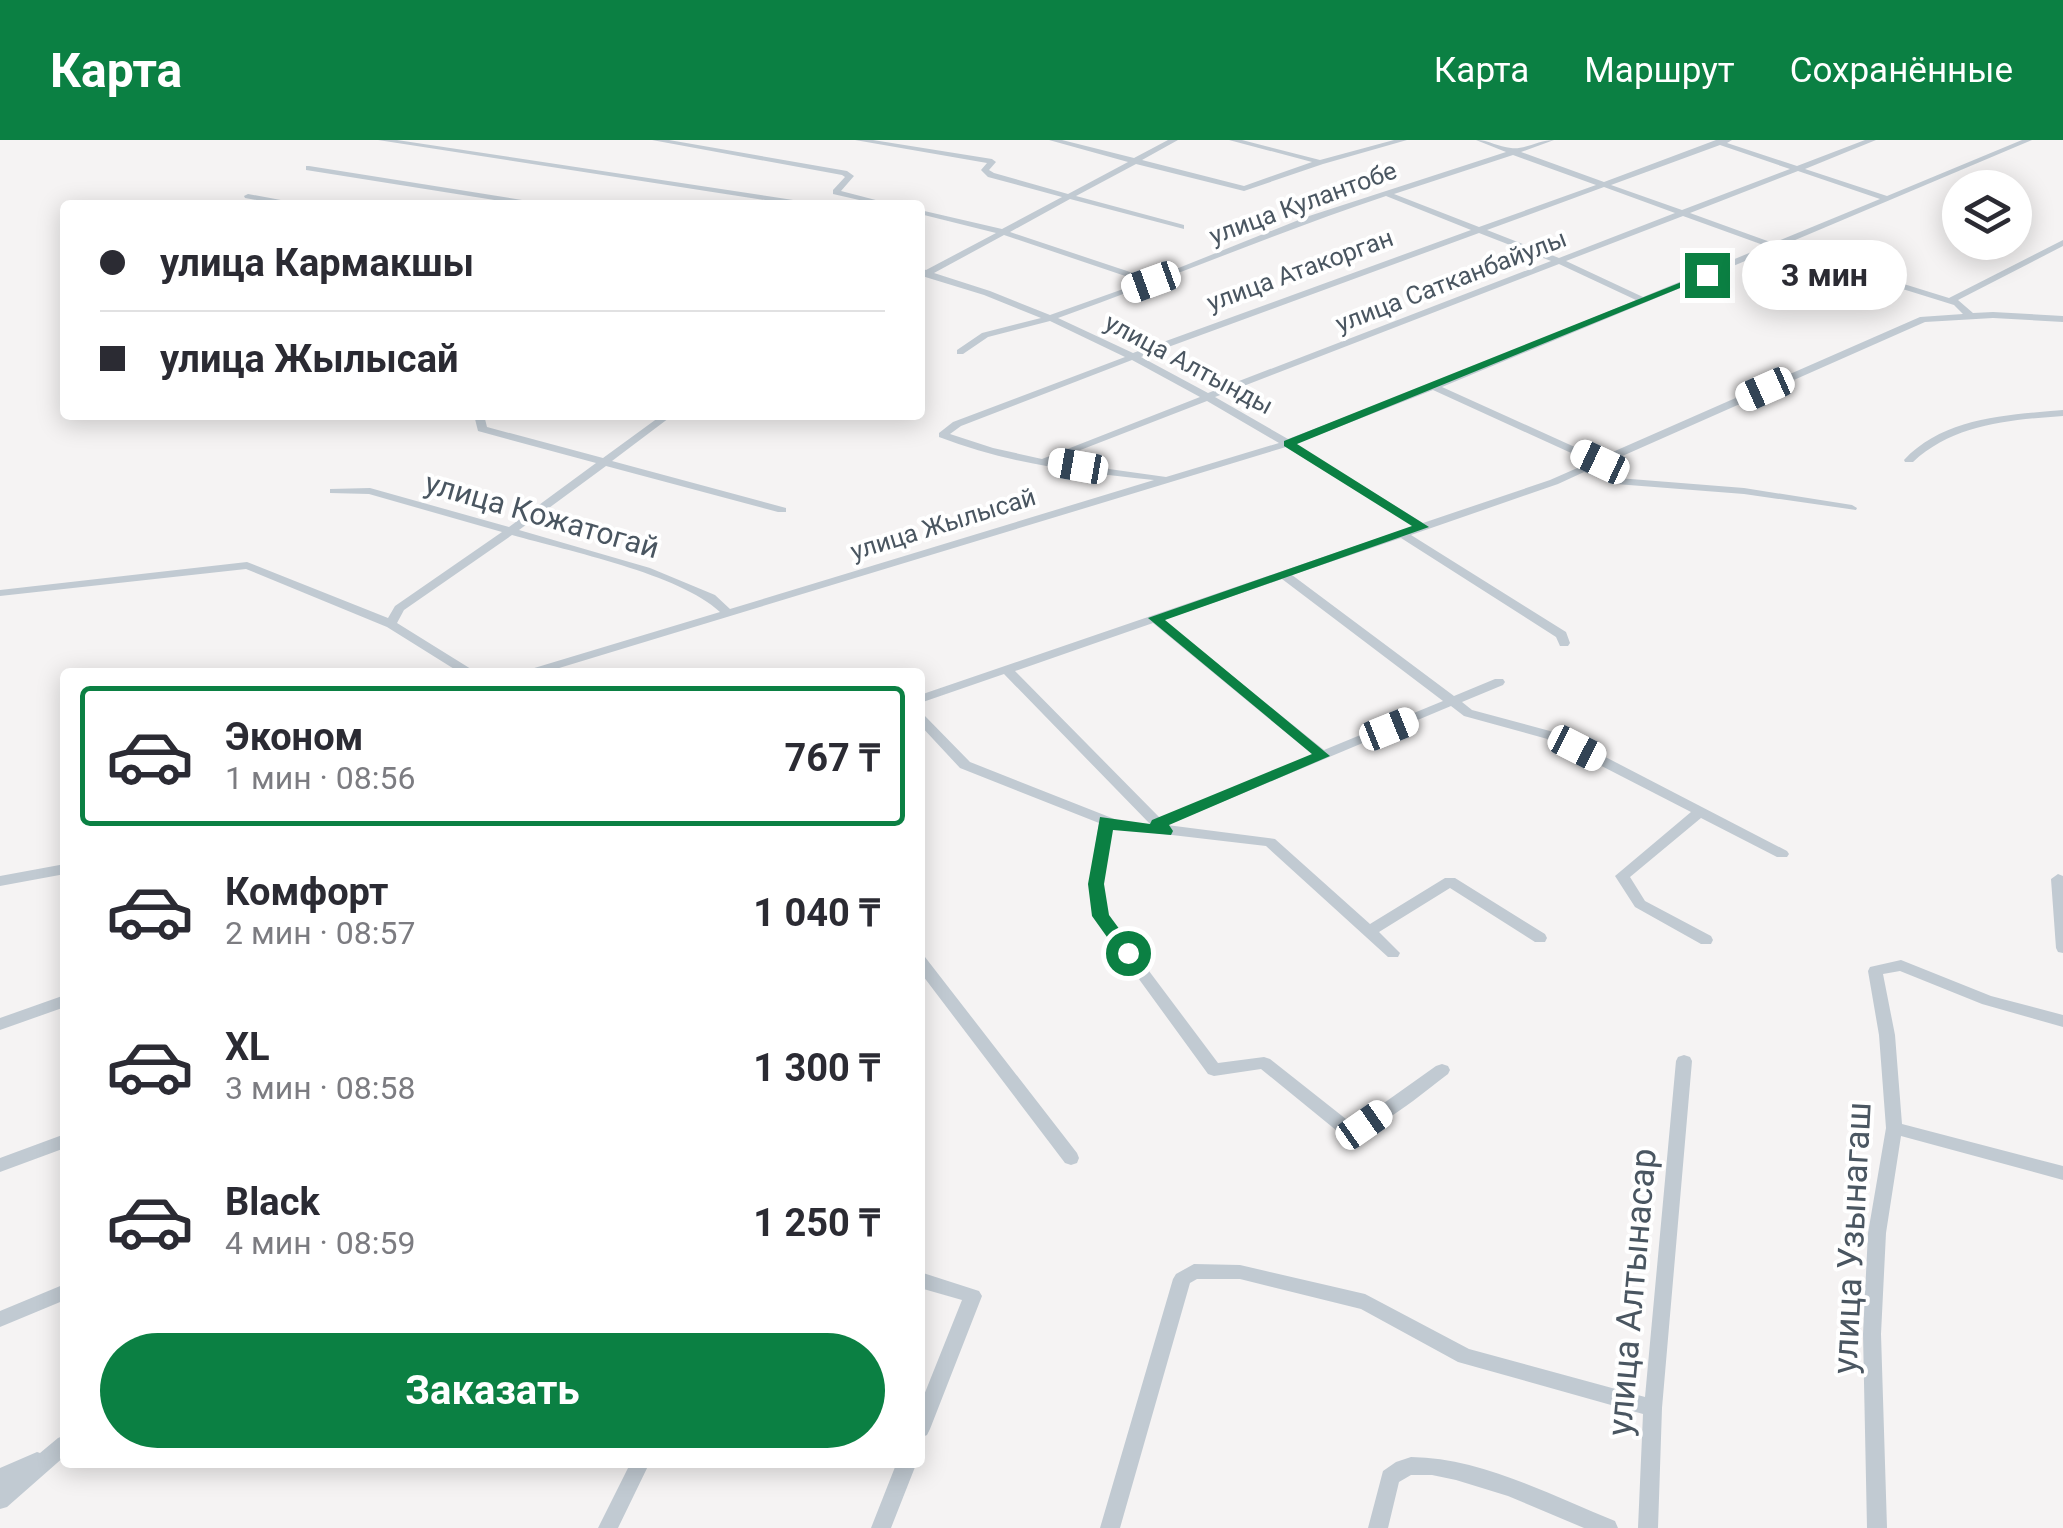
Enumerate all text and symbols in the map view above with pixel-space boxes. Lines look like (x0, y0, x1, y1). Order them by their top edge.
text: Карта (50, 42, 182, 99)
text: Карта (1434, 50, 1529, 91)
text: Маршрут (1584, 50, 1735, 91)
text: Сохранённые (1790, 50, 2013, 91)
street label: улица Кулантобе (1205, 156, 1401, 250)
map controls (1942, 170, 2032, 260)
button: layers (1942, 170, 2032, 260)
street label: улица Атакорган (1203, 223, 1397, 317)
street label: улица Сатканбайулы (1331, 224, 1571, 338)
callout: 3 мин (1742, 240, 1907, 310)
text: улица Кармакшы (160, 241, 474, 285)
route end (1685, 253, 1730, 298)
text: 3 мин (1781, 256, 1868, 294)
car (1118, 258, 1184, 306)
street label: улица Алтынды (1100, 307, 1278, 421)
text: улица Жылысай (160, 337, 459, 381)
car (1731, 363, 1799, 415)
car (1566, 436, 1634, 488)
car (1046, 446, 1110, 486)
street label: улица Кожатогай (421, 465, 663, 565)
street label: улица Жылысай (847, 482, 1039, 566)
car (1356, 704, 1422, 754)
icon: car (105, 711, 195, 801)
text: Эконом (225, 715, 363, 759)
car (1543, 721, 1611, 775)
text: 767 ₸ (784, 736, 880, 780)
text: 1 мин · 08:56 (225, 759, 416, 797)
icon: car (105, 866, 195, 956)
text: Комфорт (225, 870, 388, 914)
text: 1 040 ₸ (753, 891, 880, 935)
text: 2 мин · 08:57 (225, 914, 416, 952)
route start (1106, 931, 1151, 976)
icon: car (105, 1021, 195, 1111)
text: XL (225, 1025, 270, 1069)
text: 1 300 ₸ (753, 1046, 880, 1090)
text: 3 мин · 08:58 (225, 1069, 416, 1107)
car (1331, 1096, 1397, 1154)
street label: улица Узынагаш (1824, 1101, 1880, 1375)
street label: улица Алтынасар (1599, 1147, 1665, 1437)
icon: car (105, 1176, 195, 1266)
text: Black (225, 1180, 320, 1224)
text: 1 250 ₸ (753, 1201, 880, 1245)
text: 4 мин · 08:59 (225, 1224, 416, 1262)
button: Заказать (100, 1333, 885, 1448)

